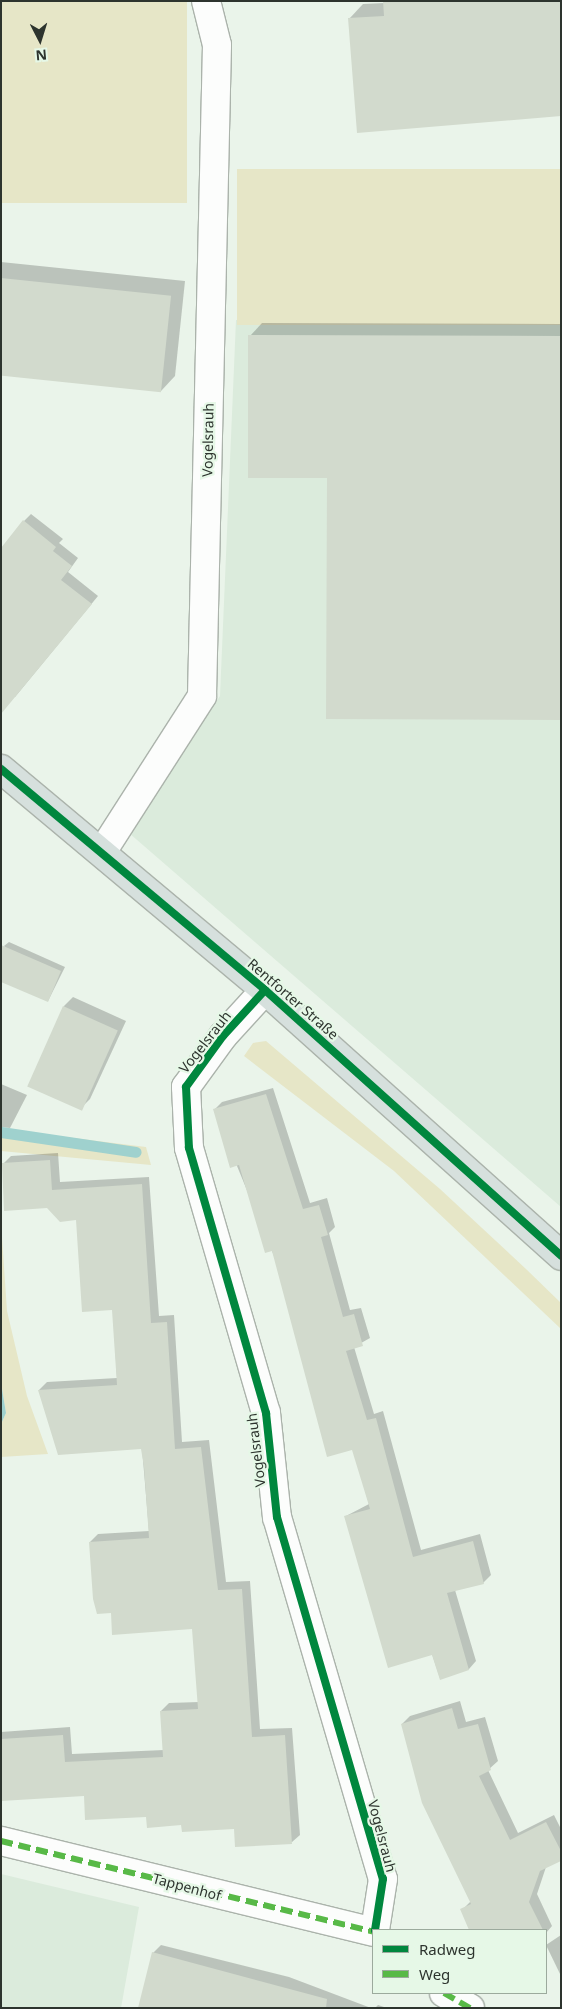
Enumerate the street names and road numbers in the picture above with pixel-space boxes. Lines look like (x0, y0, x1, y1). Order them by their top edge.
street label: Vogelsrauh (199, 403, 217, 477)
street label: Rentforter Straße (244, 955, 342, 1043)
street label: Vogelsrauh (176, 1008, 234, 1076)
street label: Vogelsrauh (243, 1412, 269, 1488)
street label: Vogelsrauh (364, 1798, 400, 1874)
street label: Tappenhof (151, 1870, 223, 1904)

